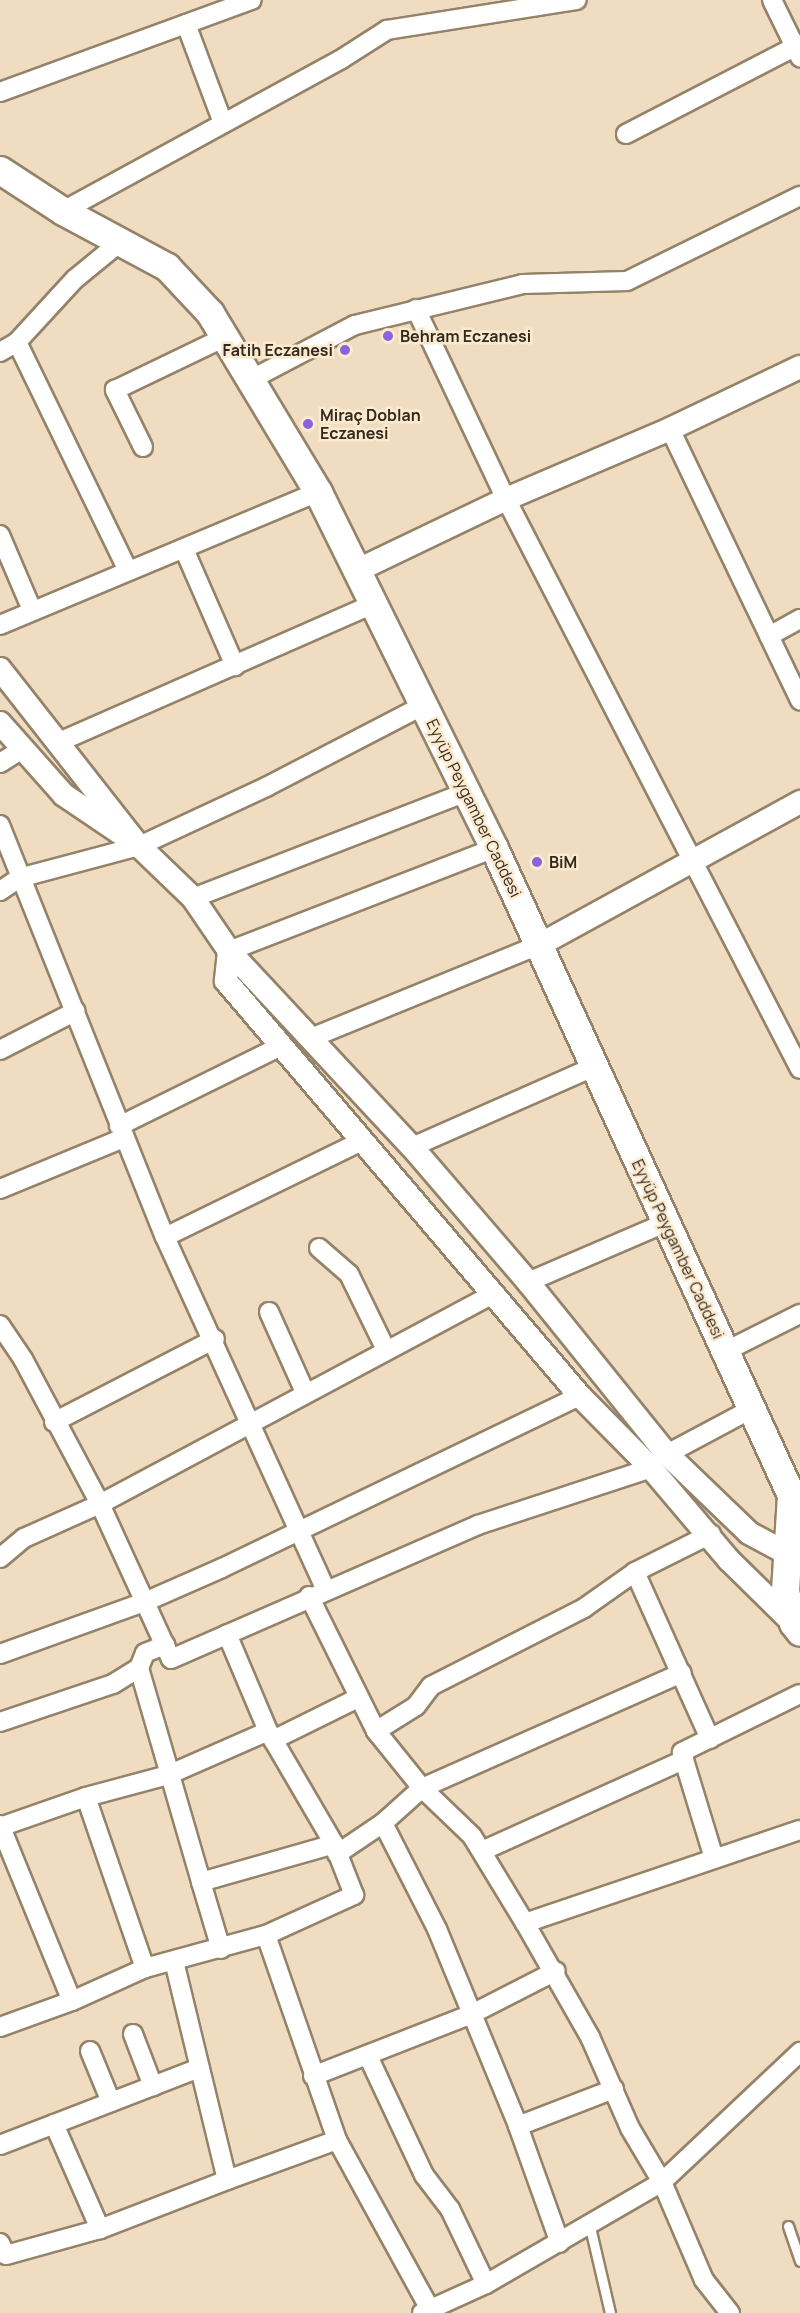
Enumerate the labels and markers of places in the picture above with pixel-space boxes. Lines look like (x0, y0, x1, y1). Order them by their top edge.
place label: Behram Eczanesi (400, 326, 531, 346)
marker: Behram Eczanesi (381, 329, 395, 343)
place label: Fatih Eczanesi (223, 340, 333, 360)
marker: Fatih Eczanesi (338, 343, 352, 357)
place label: Miraç Doblan Eczanesi (320, 405, 421, 443)
marker: Miraç Doblan Eczanesi (301, 417, 315, 431)
place label: BiM (549, 852, 577, 872)
marker: BiM (530, 855, 544, 869)

